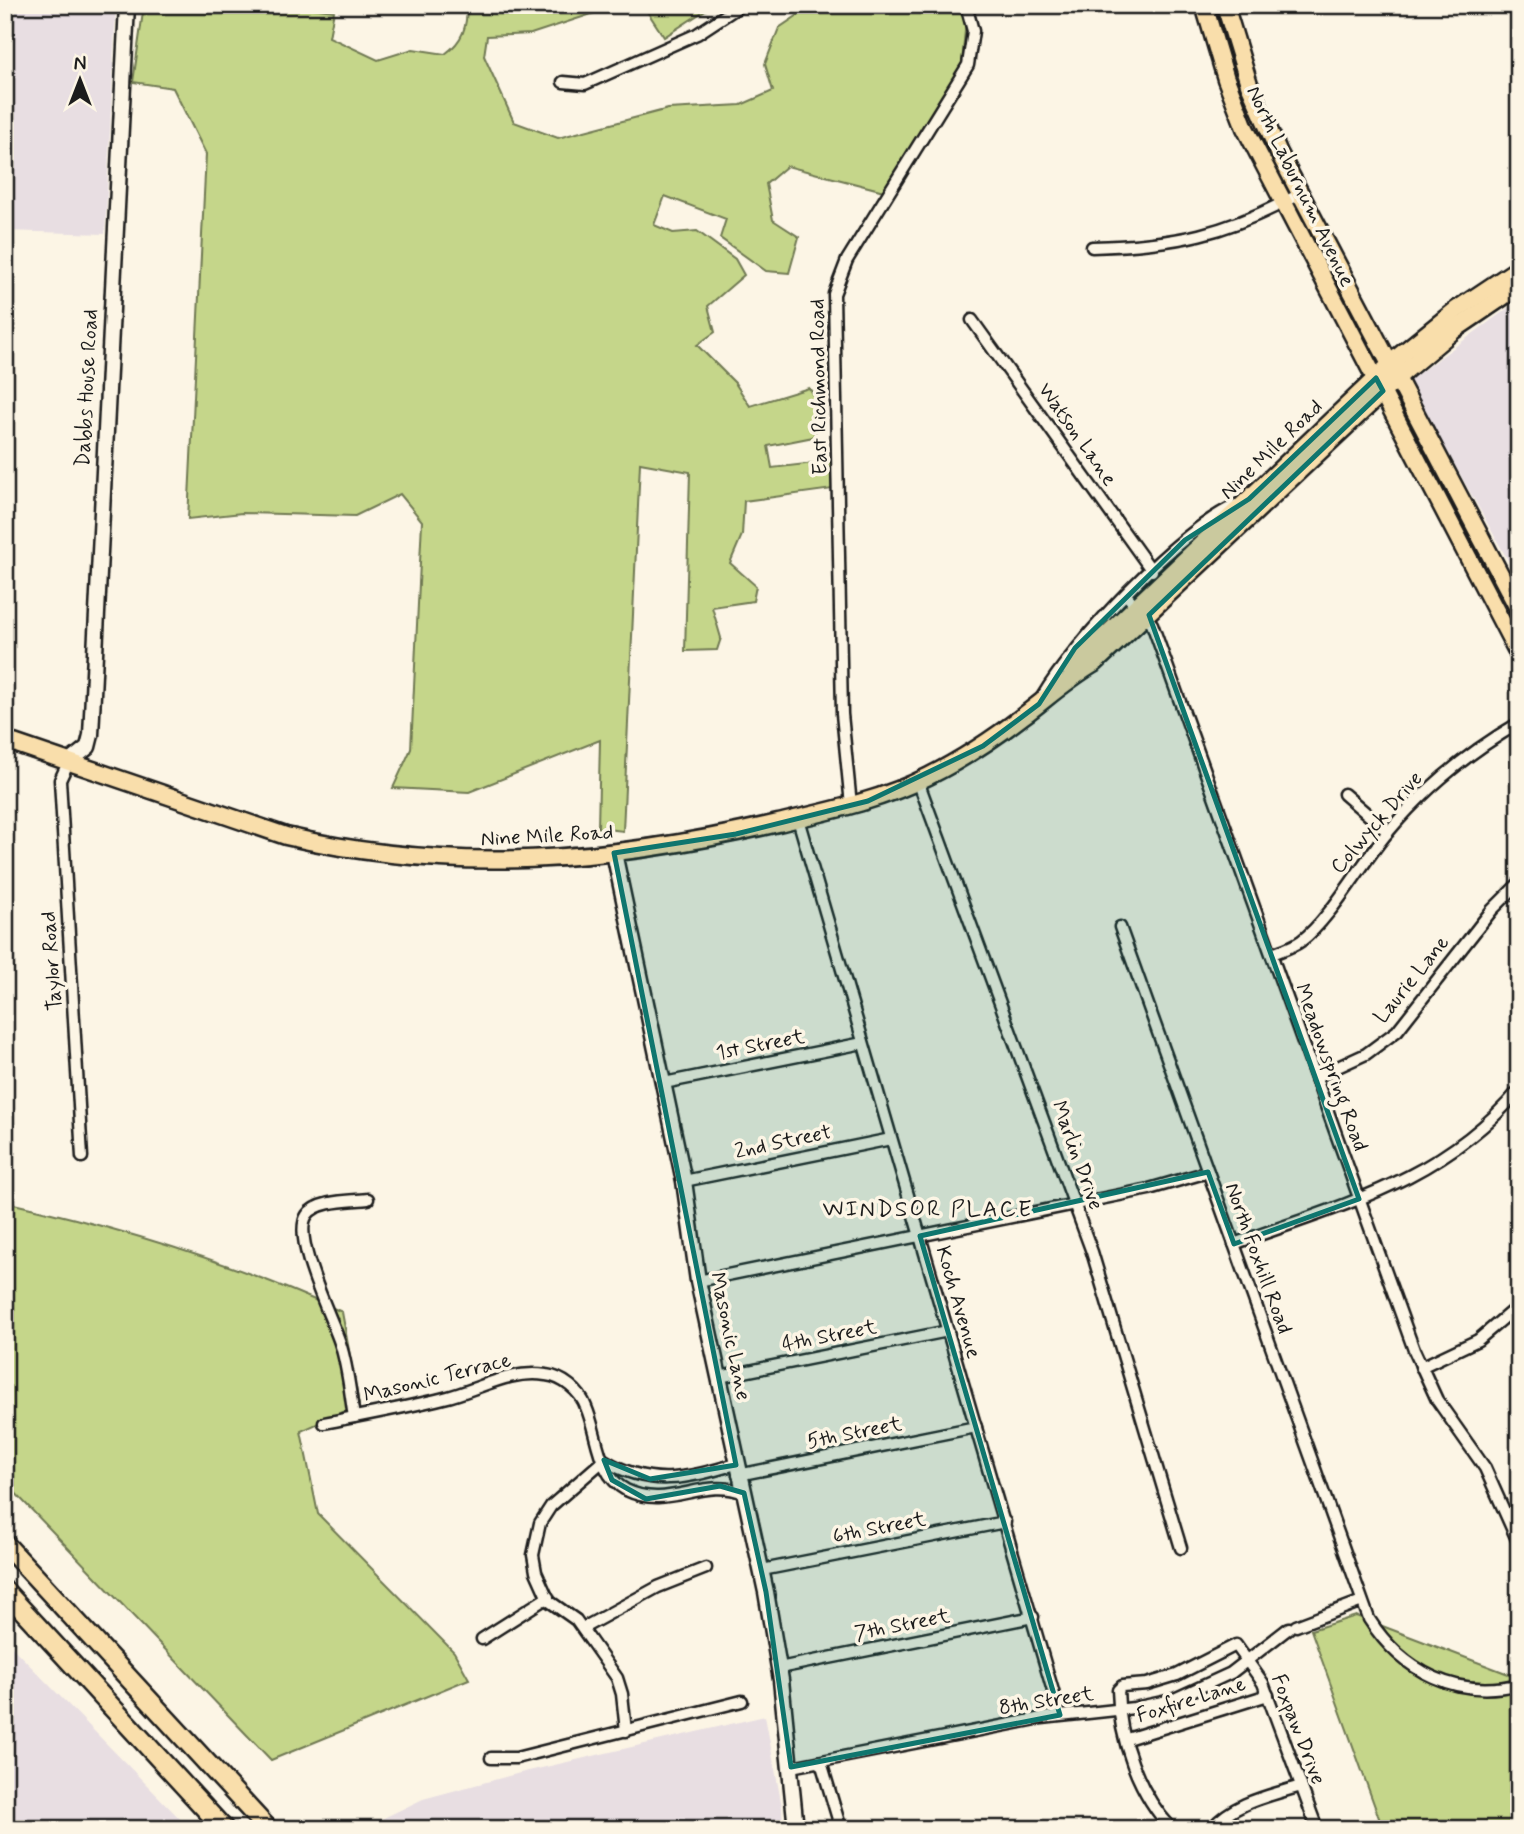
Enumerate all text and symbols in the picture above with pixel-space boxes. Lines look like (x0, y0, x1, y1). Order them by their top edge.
north arrow (46, 46, 116, 116)
text: N (74, 52, 86, 77)
street label: North Laburnum Avenue (1239, 81, 1361, 292)
street label: East Richmond Road (803, 299, 835, 475)
street label: Dabbs House Road (69, 308, 105, 468)
street label: Watson Lane (1031, 377, 1123, 492)
street label: Nine Mile Road (1214, 394, 1329, 506)
street label: Colwyck Drive (1324, 765, 1429, 880)
street label: Nine Mile Road (480, 819, 614, 853)
street label: Taylor Road (35, 910, 69, 1012)
street label: Laurie Lane (1368, 930, 1456, 1030)
street label: Meadowspring Road (1286, 980, 1374, 1156)
street label: 1st Street (713, 1023, 808, 1067)
street label: Marlin Drive (1044, 1097, 1110, 1214)
street label: 2nd Street (732, 1118, 834, 1166)
street label: North Foxhill Road (1218, 1179, 1298, 1338)
district label: WINDSOR PLACE (823, 1195, 1033, 1225)
street label: Koch Avenue (929, 1243, 987, 1362)
street label: Masonic Lane (703, 1270, 757, 1403)
street label: 4th Street (780, 1313, 879, 1359)
street label: Masonic Terrace (361, 1346, 514, 1410)
street label: 5th Street (804, 1410, 905, 1456)
street label: 6th Street (830, 1505, 929, 1551)
street label: 7th Street (852, 1602, 953, 1648)
street label: Foxfire Lane (1133, 1670, 1249, 1730)
street label: Foxpaw Drive (1264, 1670, 1332, 1789)
street label: 8th Street (997, 1680, 1096, 1722)

